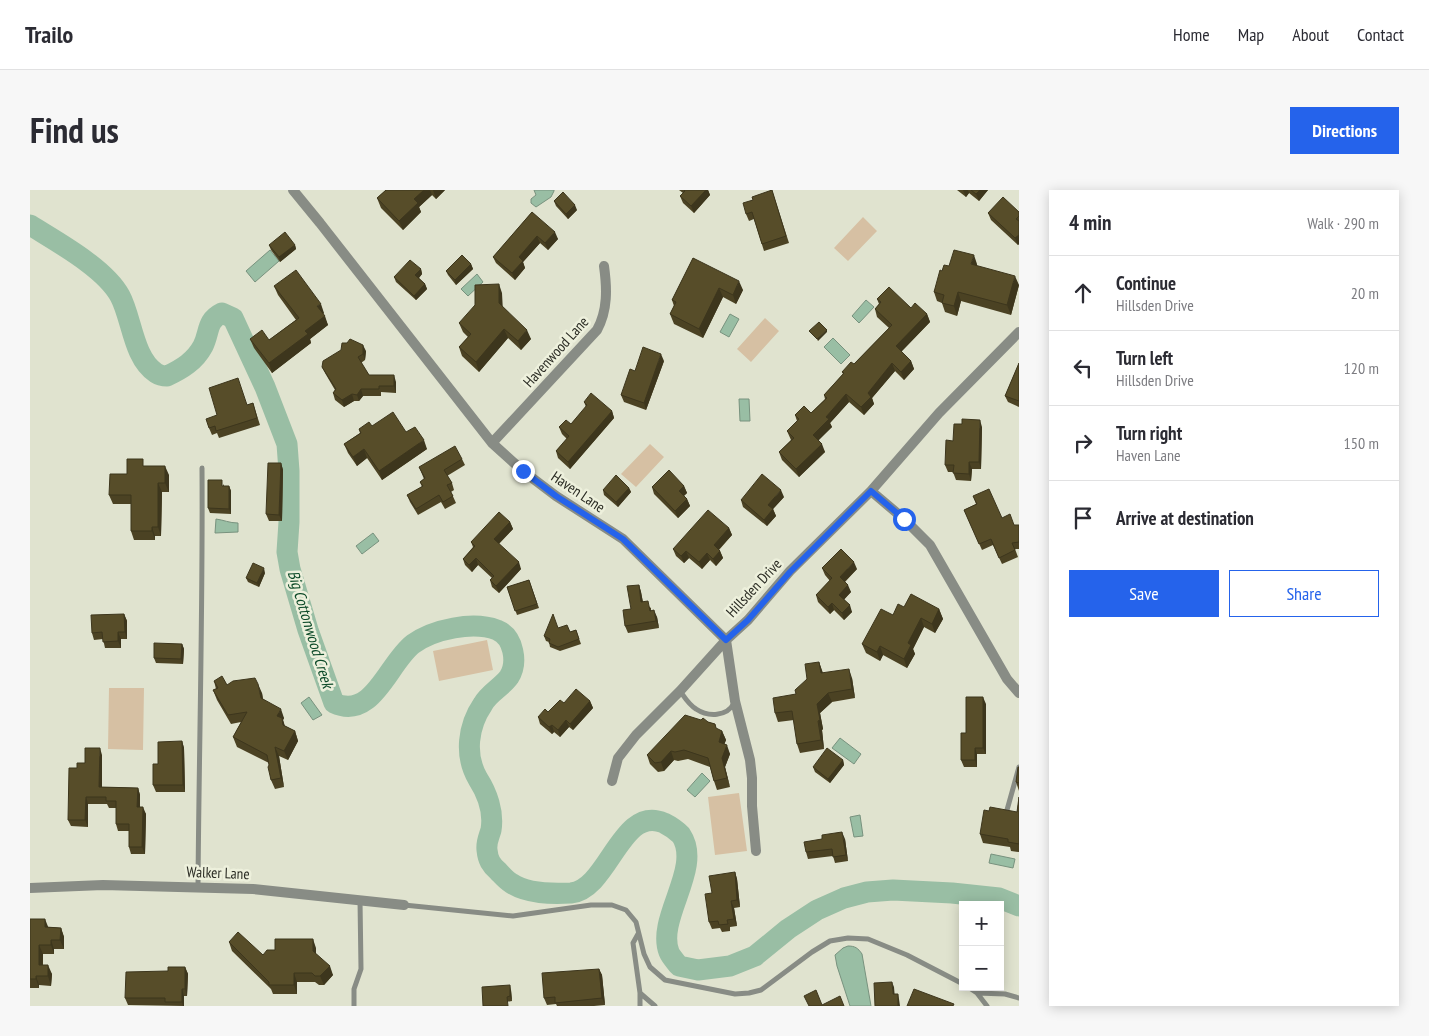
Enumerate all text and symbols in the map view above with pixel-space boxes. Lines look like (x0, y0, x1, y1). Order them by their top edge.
text: Trailo (25, 19, 73, 50)
text: Home (1173, 23, 1210, 46)
text: Map (1238, 23, 1264, 46)
text: About (1292, 23, 1329, 46)
text: Contact (1357, 23, 1404, 46)
text: Find us (30, 107, 119, 153)
button: Directions (1290, 107, 1399, 154)
text: 4 min (1069, 209, 1111, 236)
text: Walk · 290 m (1307, 213, 1379, 233)
text: Continue (1116, 271, 1176, 295)
icon: ahead (1069, 279, 1097, 307)
text: 20 m (1351, 283, 1379, 303)
text: Hillsden Drive (1116, 295, 1194, 315)
street label: Havenwood Lane (519, 312, 592, 391)
text: Turn left (1116, 346, 1173, 370)
icon: left (1069, 354, 1097, 382)
text: 120 m (1344, 358, 1379, 378)
text: Hillsden Drive (1116, 370, 1194, 390)
text: Turn right (1116, 421, 1182, 445)
icon: right (1069, 429, 1097, 457)
text: 150 m (1344, 433, 1379, 453)
text: Haven Lane (1116, 445, 1181, 465)
route end (512, 460, 535, 483)
street label: Haven Lane (548, 467, 609, 516)
icon: arrive (1069, 504, 1097, 532)
text: Arrive at destination (1116, 506, 1254, 530)
route start (893, 508, 916, 531)
street label: Hillsden Drive (722, 554, 786, 621)
water label: Big Cottonwood Creek (284, 568, 339, 692)
button: Save (1069, 570, 1219, 617)
button: Share (1229, 570, 1379, 617)
street label: Walker Lane (186, 862, 250, 883)
map controls (959, 901, 1004, 991)
button: + (959, 901, 1004, 946)
button: − (959, 946, 1004, 991)

